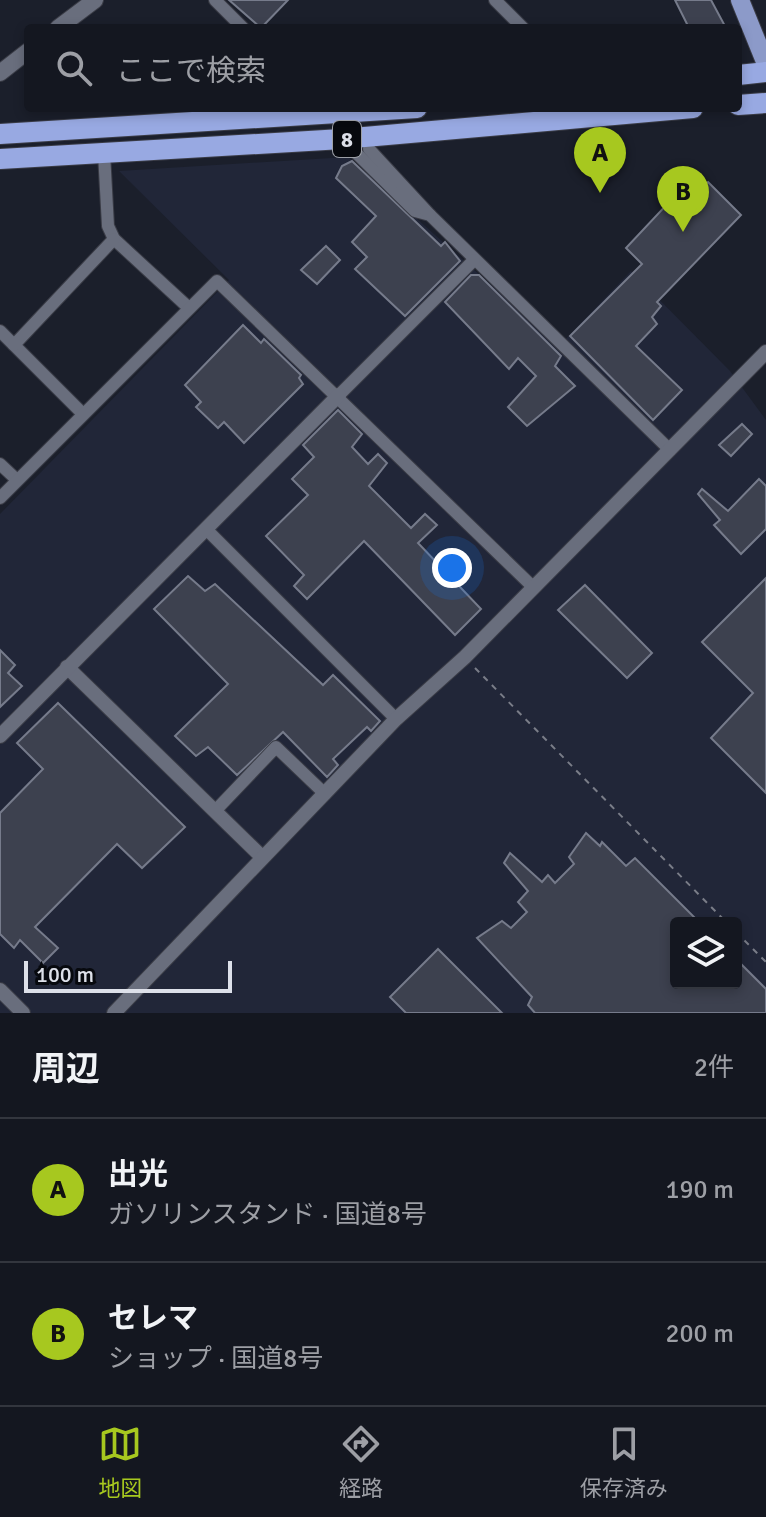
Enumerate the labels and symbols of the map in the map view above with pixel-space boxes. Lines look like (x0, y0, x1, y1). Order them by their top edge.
road number: 8 (333, 121, 361, 157)
pin: A (574, 127, 626, 193)
pin: B (657, 166, 709, 232)
your location (432, 548, 472, 588)
scale bar (24, 957, 232, 993)

